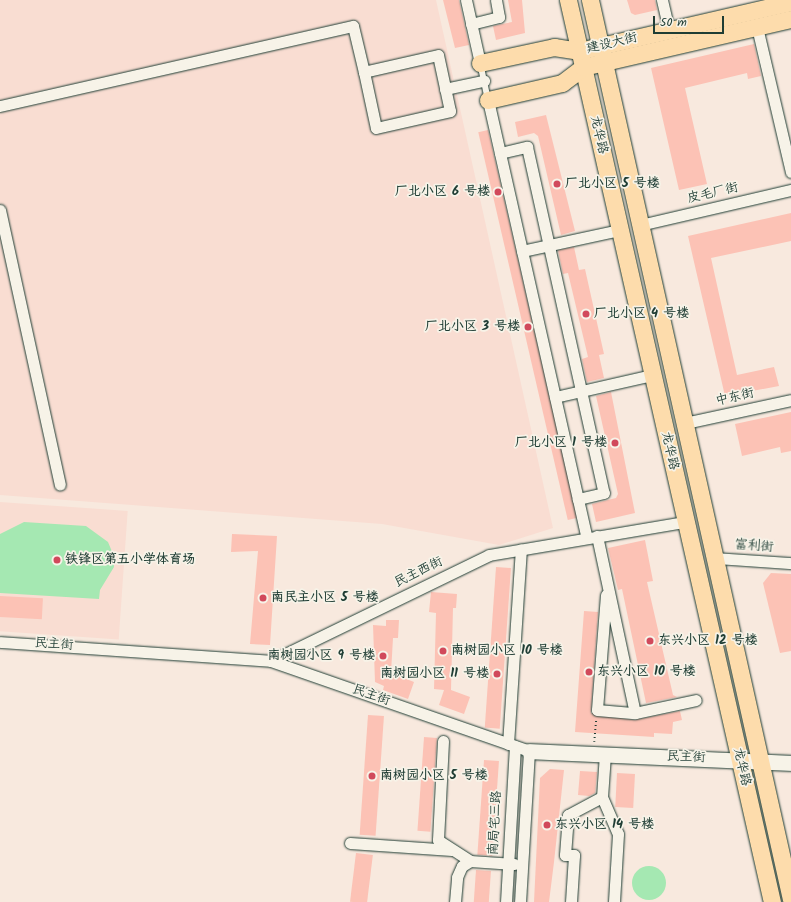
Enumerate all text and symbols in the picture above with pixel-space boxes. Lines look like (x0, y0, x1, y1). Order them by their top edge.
scale bar (655, 8, 726, 34)
text: 50 m (660, 13, 687, 32)
street label: 建设大街 (585, 31, 639, 57)
street label: 龙华路 (586, 114, 610, 156)
place label: 厂北小区 5 号楼 (565, 176, 660, 192)
marker: 厂北小区 5 号楼 (552, 179, 562, 189)
street label: 皮毛厂街 (686, 181, 740, 207)
place label: 厂北小区 6 号楼 (395, 184, 490, 200)
marker: 厂北小区 6 号楼 (493, 187, 503, 197)
place label: 厂北小区 4 号楼 (594, 306, 689, 322)
marker: 厂北小区 4 号楼 (581, 309, 591, 319)
place label: 厂北小区 3 号楼 (425, 319, 520, 335)
marker: 厂北小区 3 号楼 (523, 322, 533, 332)
street label: 中东街 (714, 386, 756, 410)
street label: 龙华路 (657, 430, 681, 472)
place label: 厂北小区 1 号楼 (515, 435, 607, 451)
marker: 厂北小区 1 号楼 (610, 438, 620, 448)
street label: 富利街 (734, 538, 774, 556)
place label: 铁锋区第五小学体育场 (65, 552, 195, 568)
marker: 铁锋区第五小学体育场 (52, 555, 62, 565)
street label: 民主西街 (392, 555, 446, 591)
place label: 南民主小区 5 号楼 (271, 590, 379, 606)
marker: 南民主小区 5 号楼 (258, 593, 268, 603)
place label: 东兴小区 12 号楼 (658, 633, 758, 649)
street label: 民主街 (34, 636, 74, 654)
marker: 东兴小区 12 号楼 (645, 636, 655, 646)
place label: 南树园小区 10 号楼 (451, 643, 563, 659)
marker: 南树园小区 10 号楼 (438, 646, 448, 656)
place label: 南树园小区 9 号楼 (267, 648, 375, 664)
marker: 南树园小区 9 号楼 (378, 651, 388, 661)
place label: 东兴小区 10 号楼 (597, 664, 696, 680)
place label: 南树园小区 11 号楼 (380, 666, 489, 682)
marker: 东兴小区 10 号楼 (584, 667, 594, 677)
marker: 南树园小区 11 号楼 (492, 669, 502, 679)
street label: 民主街 (350, 682, 392, 710)
street label: 龙华路 (729, 746, 753, 788)
street label: 民主街 (666, 750, 706, 766)
place label: 南树园小区 5 号楼 (380, 768, 488, 784)
marker: 南树园小区 5 号楼 (367, 771, 377, 781)
street label: 南局宅三路 (487, 790, 505, 856)
place label: 东兴小区 14 号楼 (555, 817, 654, 833)
marker: 东兴小区 14 号楼 (542, 820, 552, 830)

